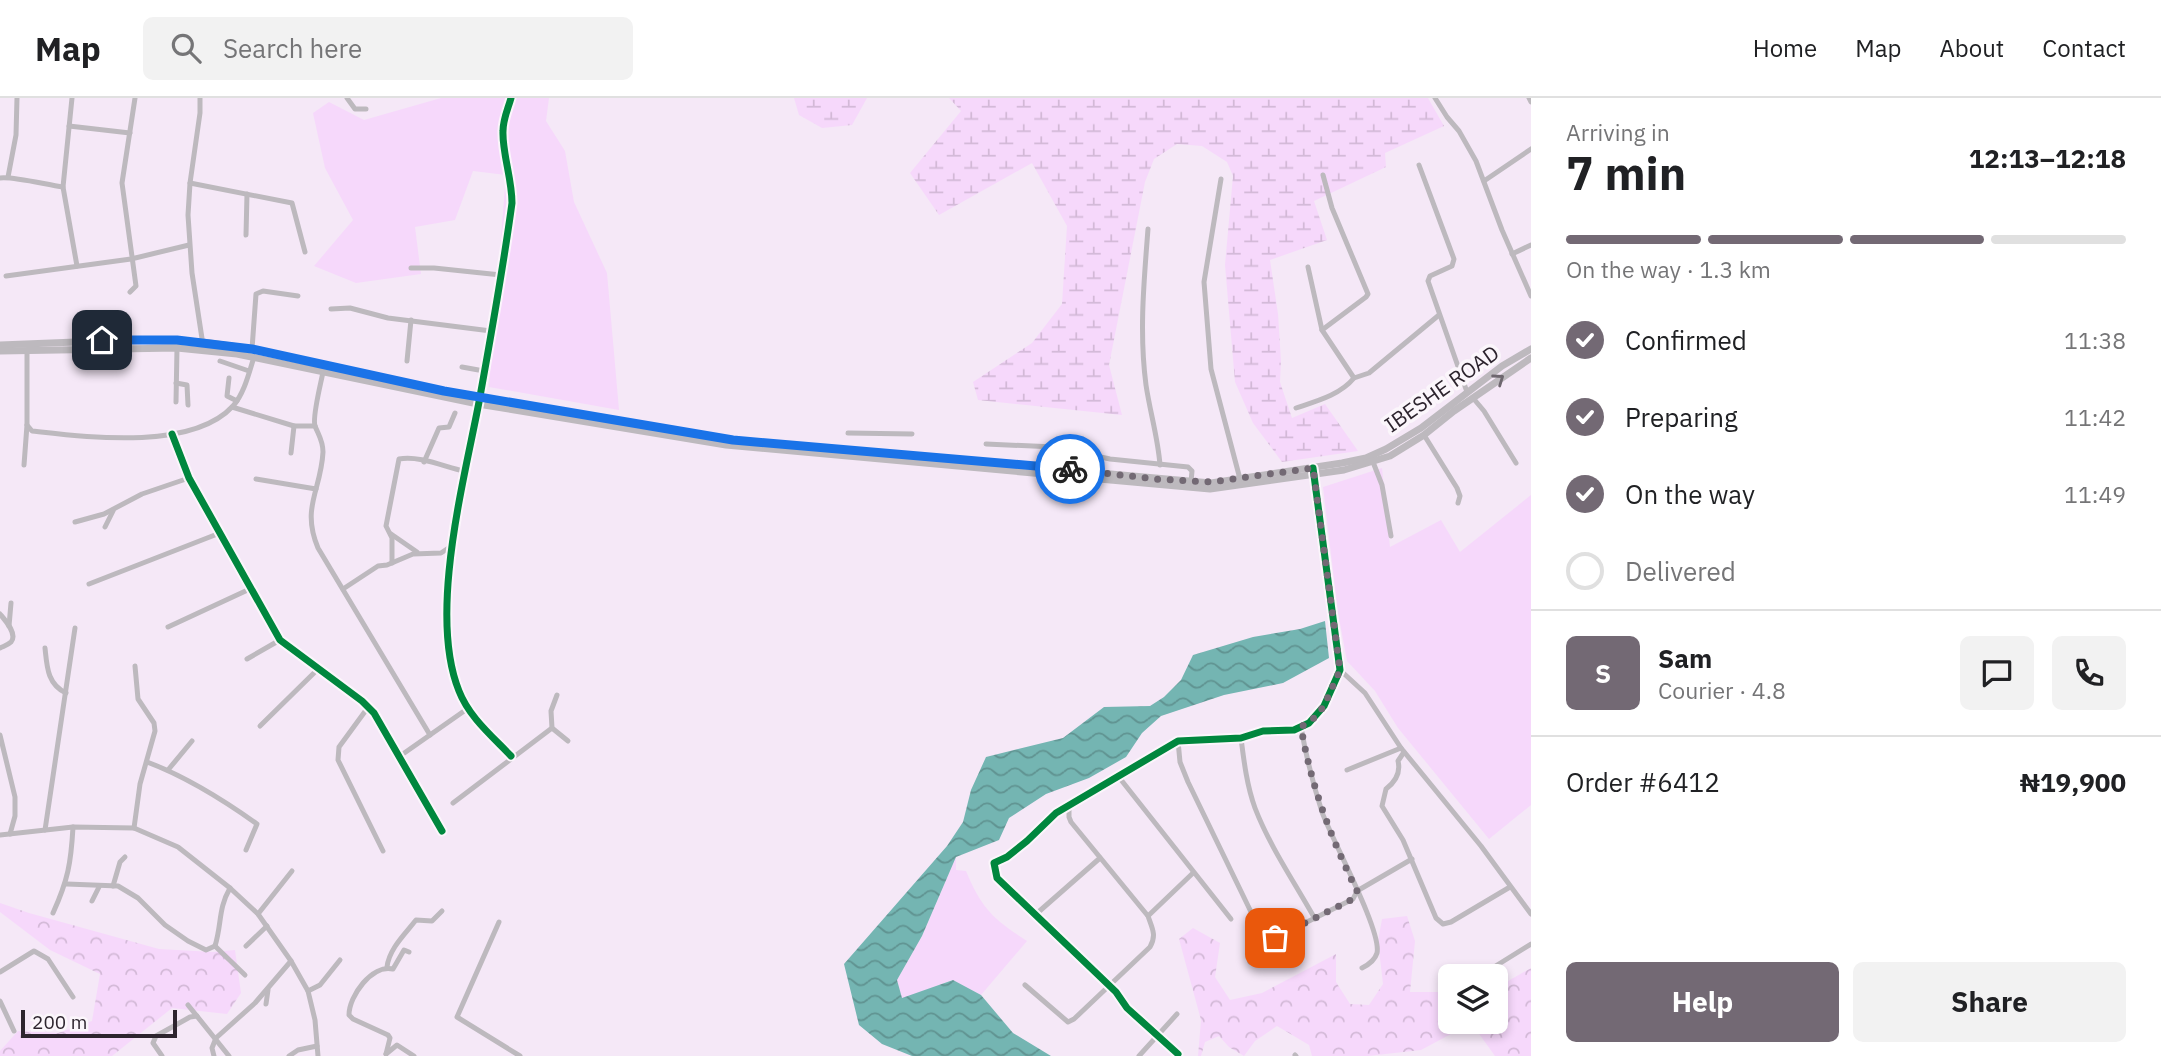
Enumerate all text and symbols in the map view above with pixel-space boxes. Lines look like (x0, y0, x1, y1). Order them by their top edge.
search box (143, 17, 633, 80)
text: Map (35, 27, 101, 70)
icon: search (167, 29, 205, 67)
text: Search here (223, 31, 362, 65)
text: Home (1753, 32, 1817, 64)
text: Map (1855, 32, 1901, 64)
text: About (1939, 32, 2004, 64)
text: Contact (2042, 32, 2126, 64)
text: Arriving in (1566, 117, 1670, 147)
text: 12:13–12:18 (1969, 141, 2126, 175)
text: 7 min (1566, 143, 1686, 203)
text: On the way · 1.3 km (1566, 254, 1771, 284)
pin (72, 310, 132, 370)
icon: home (83, 321, 121, 359)
icon: check (1566, 321, 1604, 359)
text: Confirmed (1625, 323, 1747, 357)
text: 11:38 (2064, 325, 2126, 355)
street label: IBESHE ROAD (1379, 338, 1504, 438)
one-way arrow (1491, 375, 1504, 388)
icon: check (1566, 398, 1604, 436)
text: Preparing (1625, 400, 1738, 434)
text: 11:42 (2064, 402, 2126, 432)
courier (1035, 434, 1105, 504)
icon: bike (1051, 450, 1089, 488)
icon: check (1566, 475, 1604, 513)
text: On the way (1625, 477, 1755, 511)
text: 11:49 (2064, 479, 2126, 509)
text: Delivered (1625, 554, 1736, 588)
button: chat (1960, 636, 2034, 710)
button: phone (2052, 636, 2126, 710)
text: Sam (1658, 641, 1712, 675)
text: S (1595, 656, 1611, 690)
text: Courier · 4.8 (1658, 675, 1786, 705)
text: Order #6412 (1566, 765, 1720, 799)
text: ₦19,900 (2020, 765, 2126, 799)
pin (1245, 908, 1305, 968)
icon: bag (1256, 919, 1294, 957)
button: Help (1566, 962, 1839, 1042)
button: Share (1853, 962, 2126, 1042)
map controls (1438, 964, 1508, 1034)
button: layers (1438, 964, 1508, 1034)
scale bar (21, 1007, 177, 1039)
text: 200 m (32, 1010, 87, 1034)

